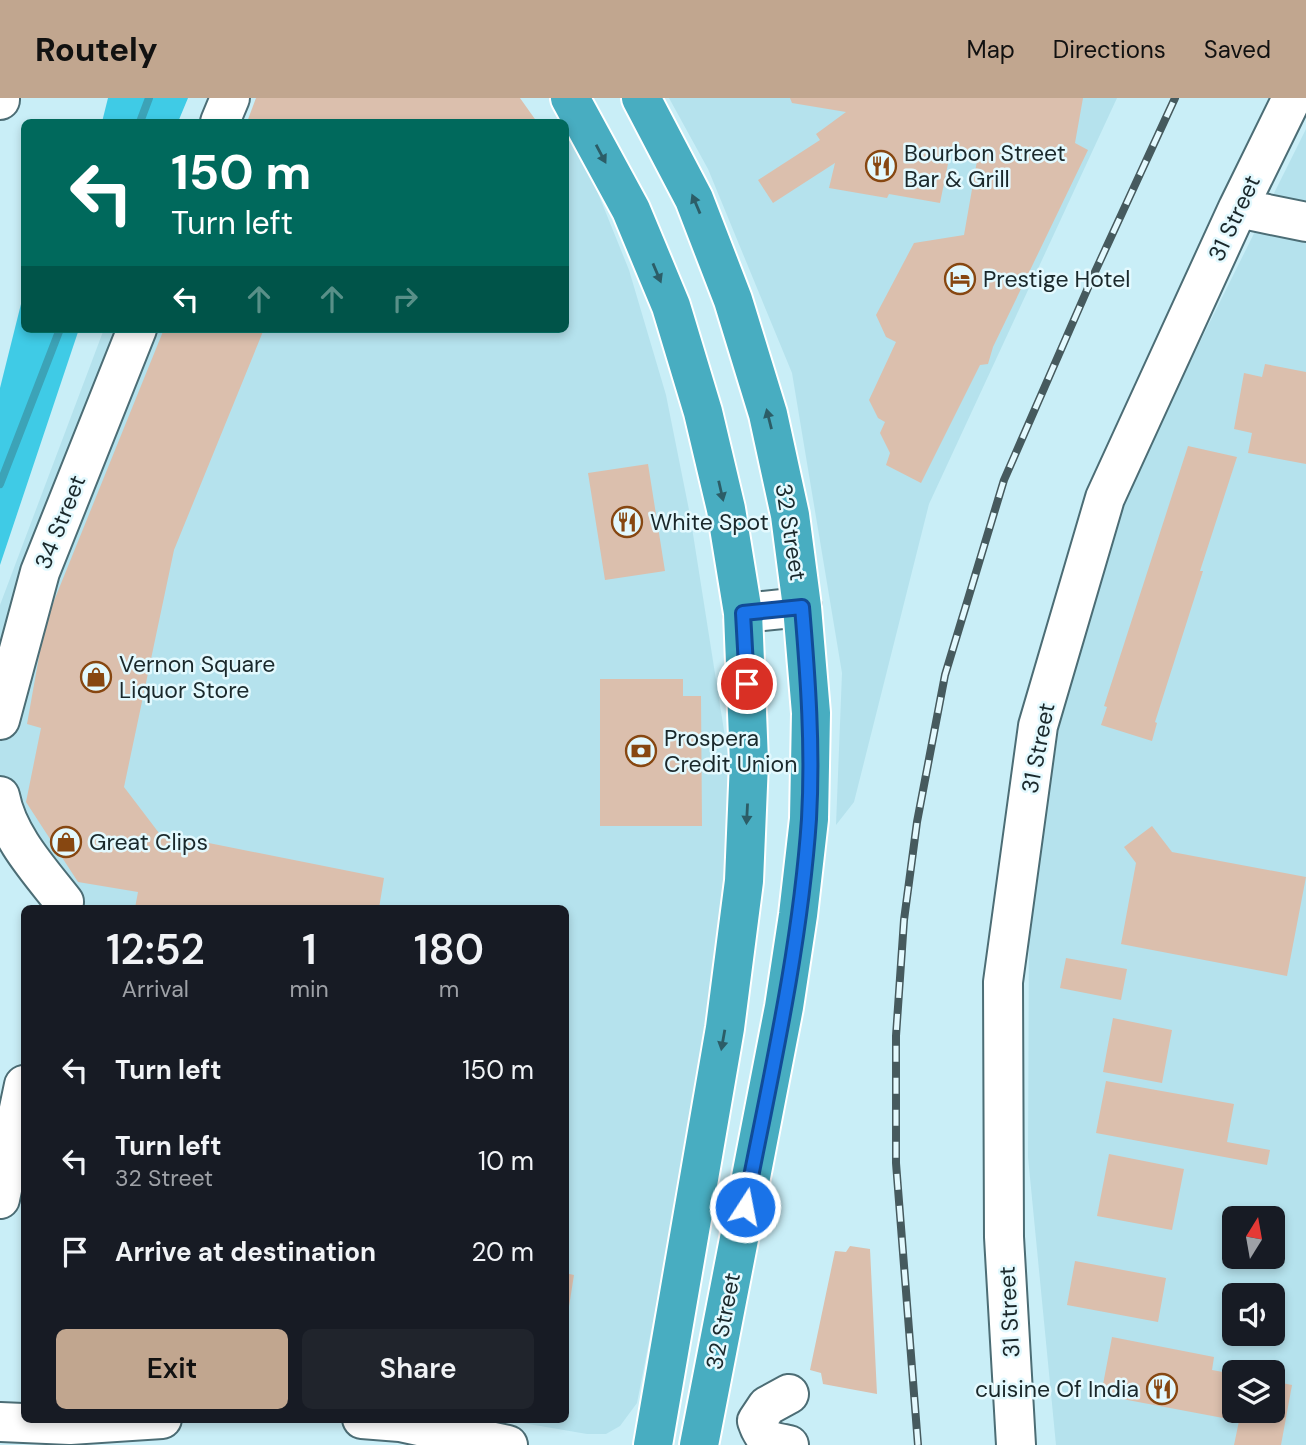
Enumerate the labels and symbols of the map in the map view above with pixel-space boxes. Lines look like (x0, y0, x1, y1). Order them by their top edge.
place label: Bourbon Street Bar & Grill (904, 138, 1066, 194)
one-way arrow (594, 144, 606, 164)
restaurant icon: Bourbon Street Bar & Grill (864, 149, 898, 183)
street label: 31 Street (1201, 170, 1267, 266)
one-way arrow (690, 193, 701, 214)
one-way arrow (652, 262, 663, 283)
hotel icon: Prestige Hotel (943, 262, 977, 296)
place label: Prestige Hotel (983, 264, 1130, 294)
one-way arrow (763, 408, 774, 430)
street label: 34 Street (28, 471, 92, 573)
one-way arrow (716, 480, 727, 502)
street label: 32 Street (769, 481, 813, 583)
restaurant icon: White Spot (610, 505, 644, 539)
place label: White Spot (650, 507, 769, 537)
place label: Vernon Square Liquor Store (119, 649, 275, 705)
pin (717, 654, 777, 714)
shop icon: Vernon Square Liquor Store (79, 660, 113, 694)
street label: 31 Street (1015, 700, 1061, 796)
place label: Prospera Credit Union (664, 723, 797, 779)
bank icon: Prospera Credit Union (624, 734, 658, 768)
one-way arrow (741, 803, 752, 825)
shop icon: Great Clips (49, 825, 83, 859)
place label: Great Clips (89, 827, 208, 857)
one-way arrow (717, 1029, 728, 1051)
position arrow (708, 1170, 782, 1244)
north arrow (1222, 1206, 1284, 1269)
street label: 31 Street (992, 1265, 1026, 1359)
street label: 32 Street (699, 1270, 747, 1372)
restaurant icon: cuisine Of India (1145, 1372, 1179, 1406)
place label: cuisine Of India (975, 1374, 1139, 1404)

